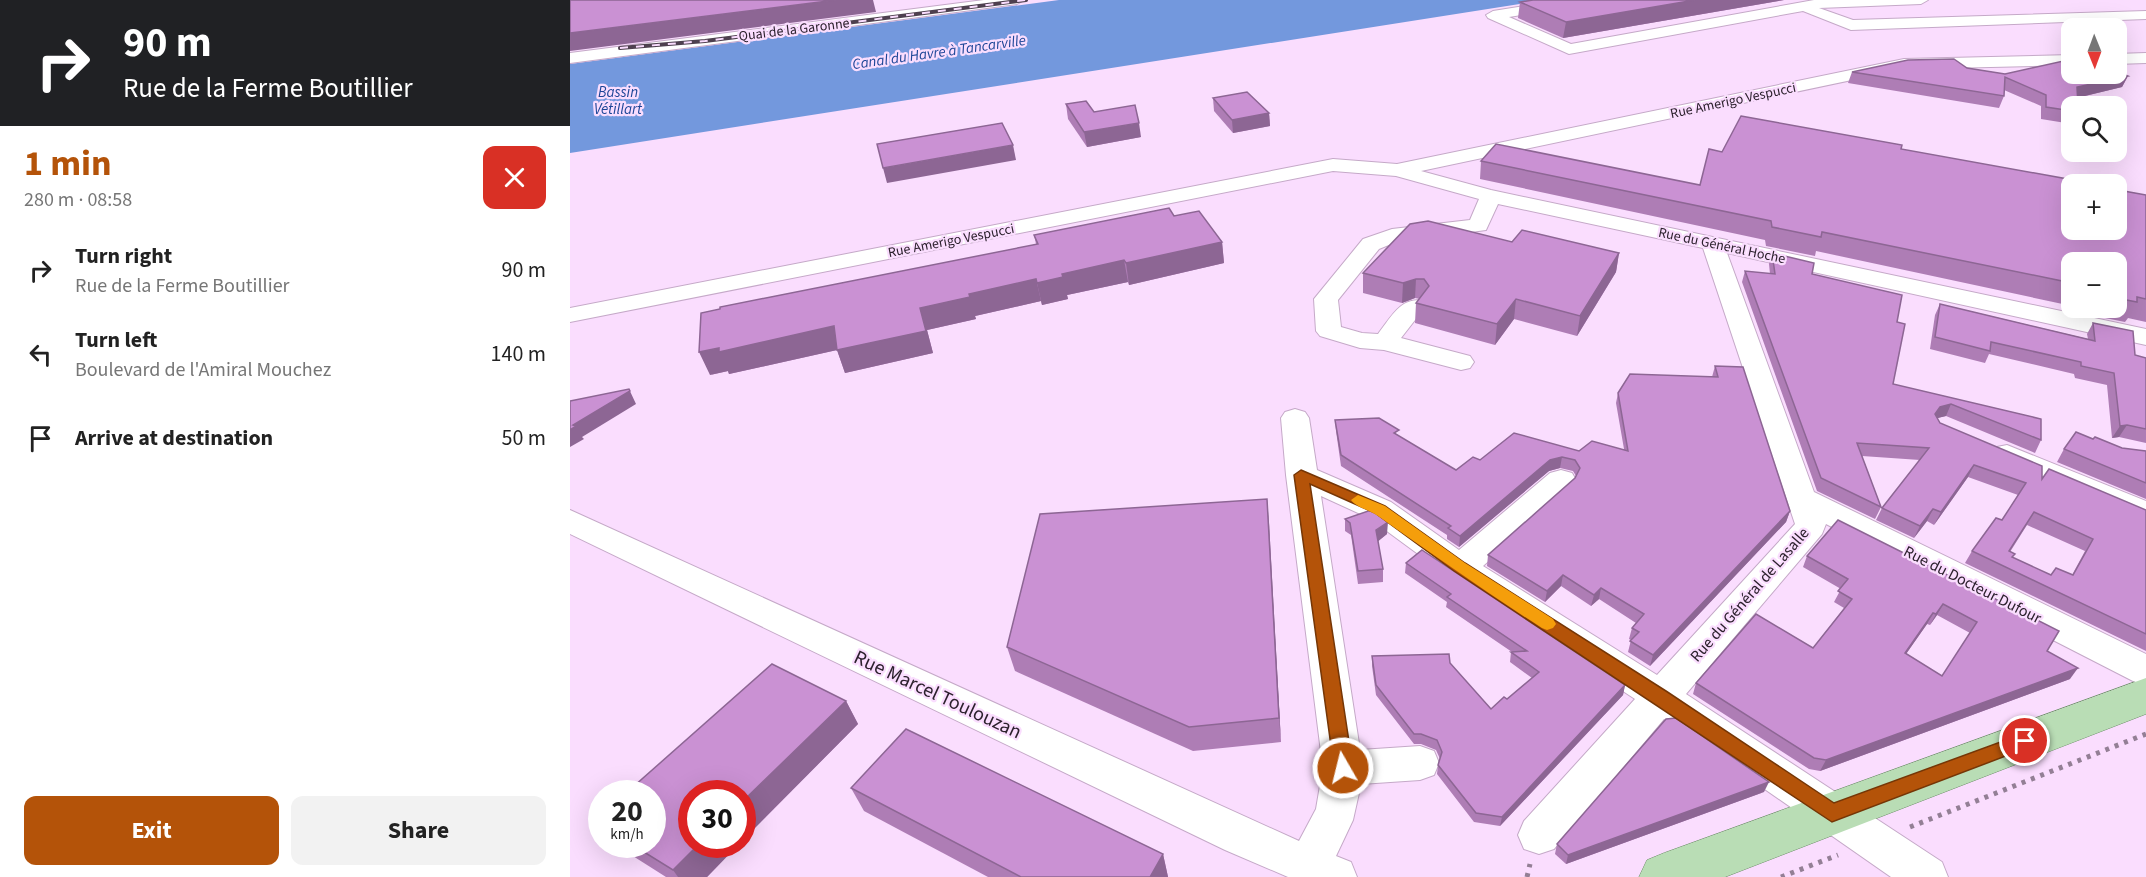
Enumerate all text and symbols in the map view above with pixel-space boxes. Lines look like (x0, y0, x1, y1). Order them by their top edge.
text: 90 m (123, 13, 212, 73)
street label: Quai de la Garonne (738, 13, 851, 47)
north arrow (2061, 18, 2127, 84)
map controls (2061, 18, 2127, 318)
icon: right (24, 24, 102, 102)
water label: Canal du Havre à Tancarville (851, 30, 1027, 75)
text: Rue de la Ferme Boutillier (123, 69, 413, 108)
street label: Rue Amerigo Vespucci (1668, 78, 1798, 124)
water label: Bassin Vétillart (594, 82, 643, 120)
button: search (2061, 96, 2127, 162)
text: 1 min (24, 138, 112, 189)
button: close (483, 146, 546, 209)
button: + (2061, 174, 2127, 240)
text: 280 m · 08:58 (24, 186, 132, 214)
street label: Rue Amerigo Vespucci (886, 219, 1016, 263)
street label: Rue du Général Hoche (1656, 223, 1787, 269)
text: Turn right (75, 240, 172, 272)
button: − (2061, 252, 2127, 318)
icon: right (24, 254, 57, 287)
text: 90 m (501, 254, 546, 286)
text: Rue de la Ferme Boutillier (75, 272, 290, 300)
text: Turn left (75, 324, 157, 356)
icon: left (24, 338, 57, 371)
text: 140 m (491, 338, 546, 370)
text: Boulevard de l'Amiral Mouchez (75, 356, 331, 384)
icon: arrive (24, 422, 57, 455)
text: Arrive at destination (75, 422, 273, 454)
text: 50 m (501, 422, 546, 454)
street label: Rue du Général de Lasalle (1685, 523, 1814, 667)
street label: Rue du Docteur Dufour (1900, 541, 2046, 629)
street label: Rue Marcel Toulouzan (849, 644, 1026, 746)
pin (1999, 715, 2050, 766)
icon: arrive (2008, 724, 2041, 757)
position arrow (1311, 736, 1375, 800)
speed limit sign: 30 (678, 780, 756, 858)
text: 20 (611, 790, 643, 833)
button: Exit (24, 796, 279, 865)
button: Share (291, 796, 546, 865)
text: km/h (610, 824, 644, 845)

